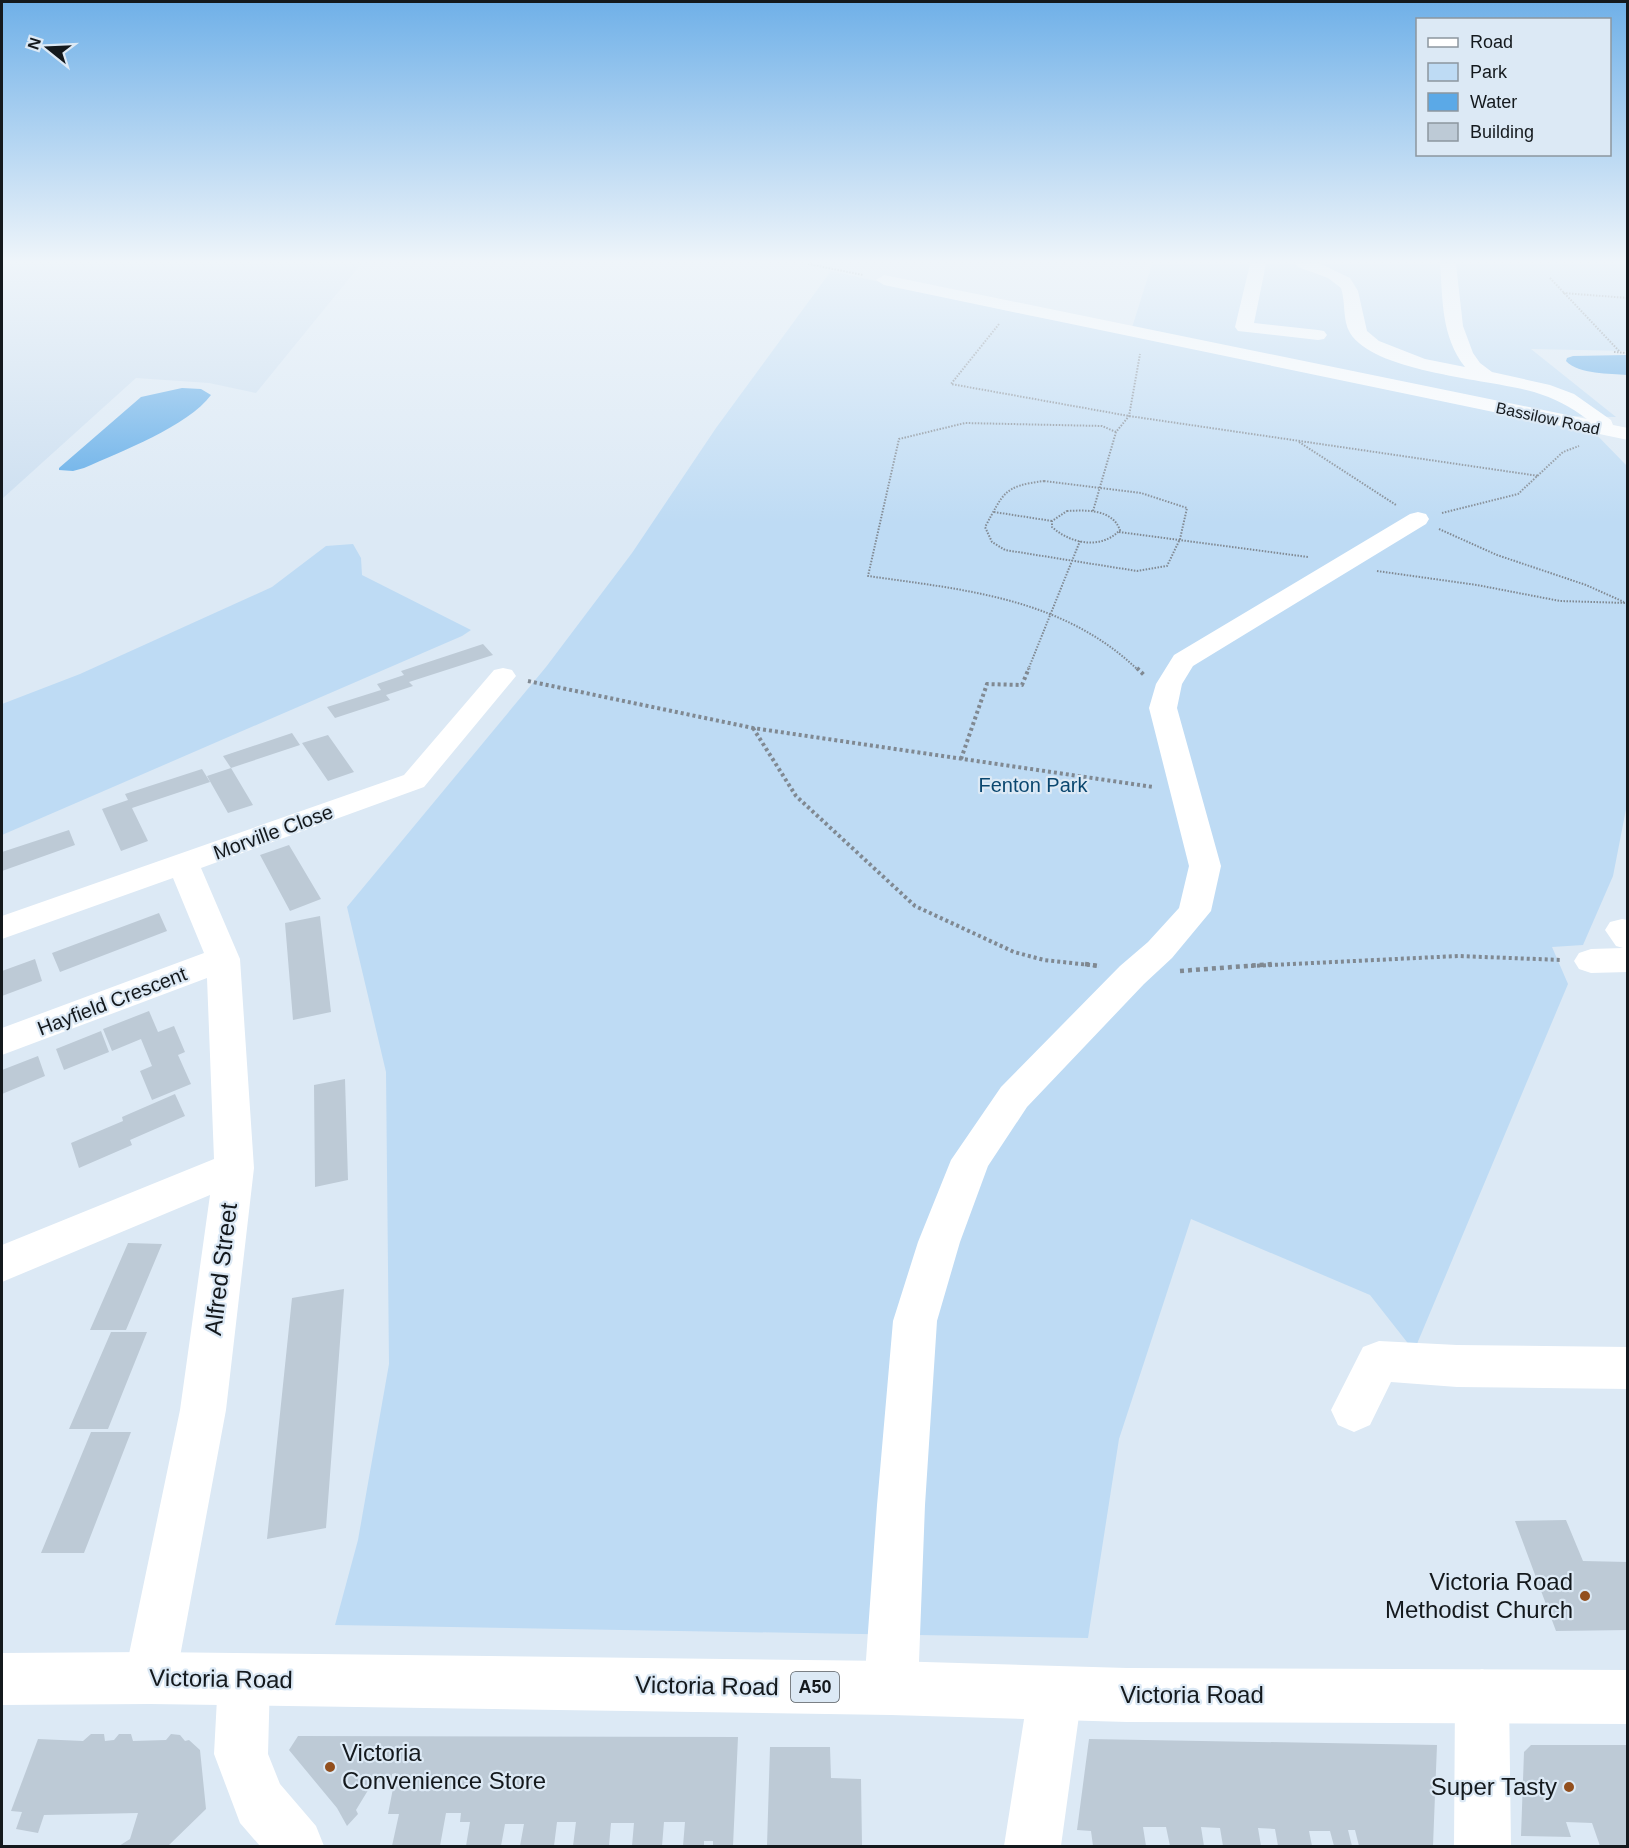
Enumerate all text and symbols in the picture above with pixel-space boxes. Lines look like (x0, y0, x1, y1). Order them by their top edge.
north arrow (18, 18, 78, 78)
legend (1416, 18, 1611, 156)
text: Road (1470, 32, 1513, 52)
text: N (24, 35, 44, 52)
text: Park (1470, 62, 1508, 82)
text: Water (1470, 92, 1517, 112)
text: Building (1470, 122, 1534, 142)
street label: Bassilow Road (1494, 399, 1601, 438)
park label: Fenton Park (979, 774, 1088, 796)
street label: Morville Close (210, 800, 336, 864)
street label: Hayfield Crescent (34, 962, 190, 1040)
street label: Alfred Street (199, 1201, 242, 1337)
place label: Victoria Road Methodist Church (1385, 1568, 1573, 1623)
marker: Victoria Road Methodist Church (1578, 1589, 1592, 1603)
street label: Victoria Road (149, 1664, 293, 1693)
street label: Victoria Road (635, 1671, 779, 1700)
road number: A50 (791, 1672, 839, 1702)
street label: Victoria Road (1120, 1681, 1264, 1708)
place label: Victoria Convenience Store (342, 1739, 546, 1794)
marker: Victoria Convenience Store (323, 1760, 337, 1774)
place label: Super Tasty (1431, 1773, 1557, 1800)
marker: Super Tasty (1562, 1780, 1576, 1794)

